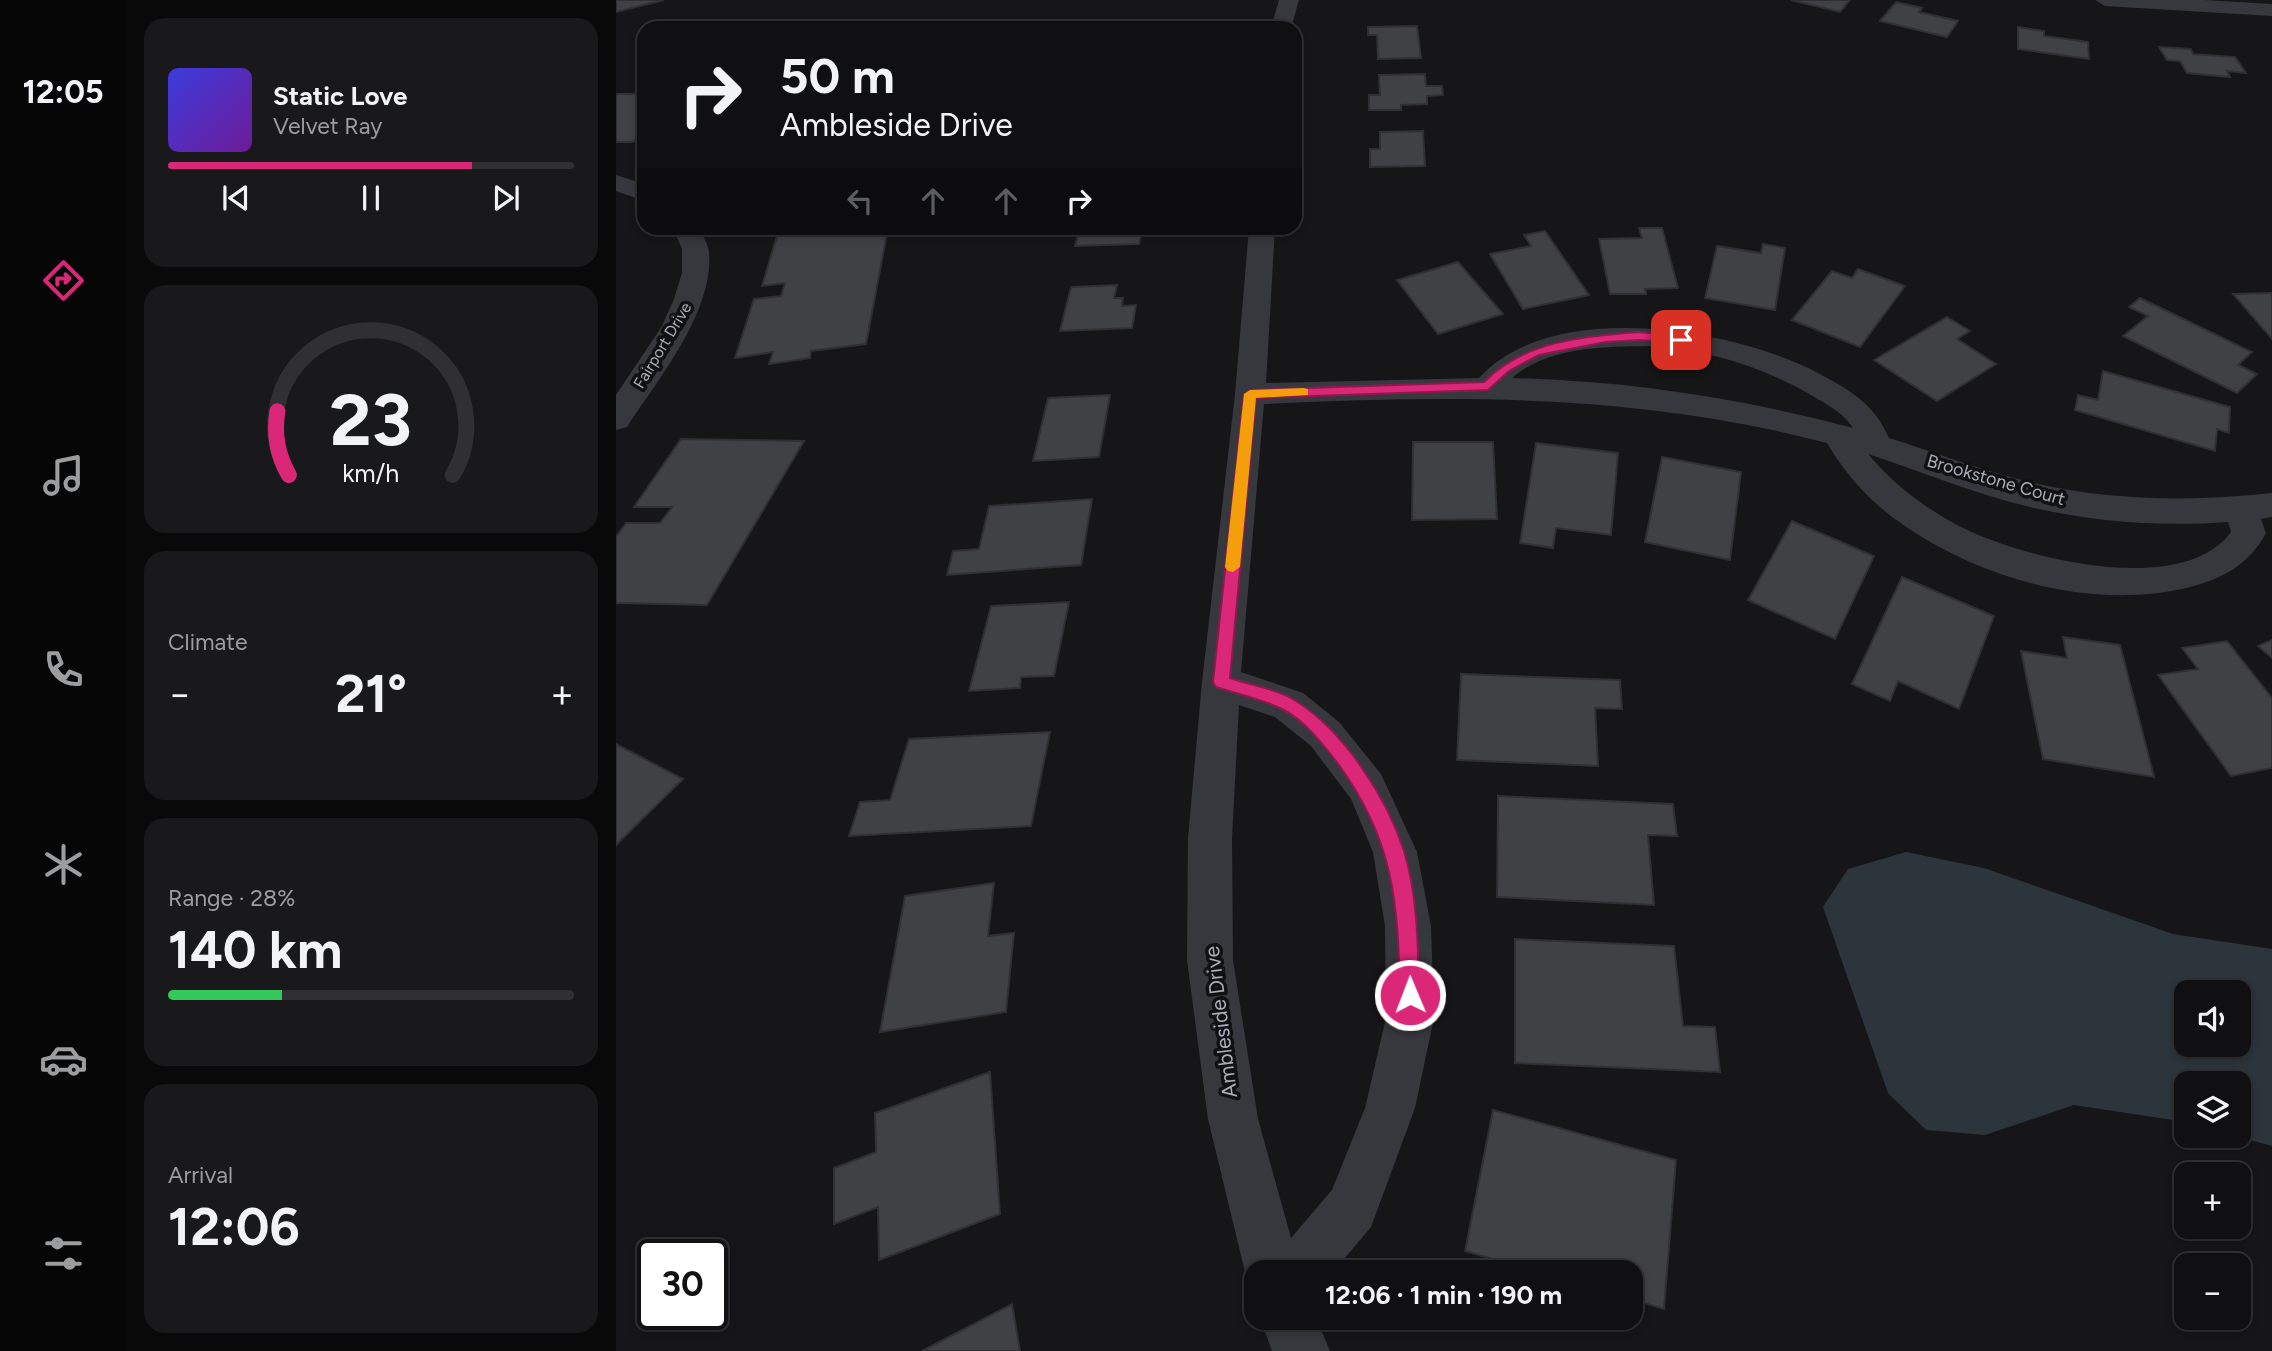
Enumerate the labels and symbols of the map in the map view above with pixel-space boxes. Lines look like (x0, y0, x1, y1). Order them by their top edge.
street label: Fairport Drive (629, 299, 696, 392)
pin (1651, 310, 1711, 370)
street label: Brookstone Court (1924, 450, 2068, 510)
street label: Ambleside Drive (1199, 945, 1242, 1099)
position arrow (1373, 958, 1447, 1032)
speed limit sign: 30 (637, 1239, 728, 1330)

